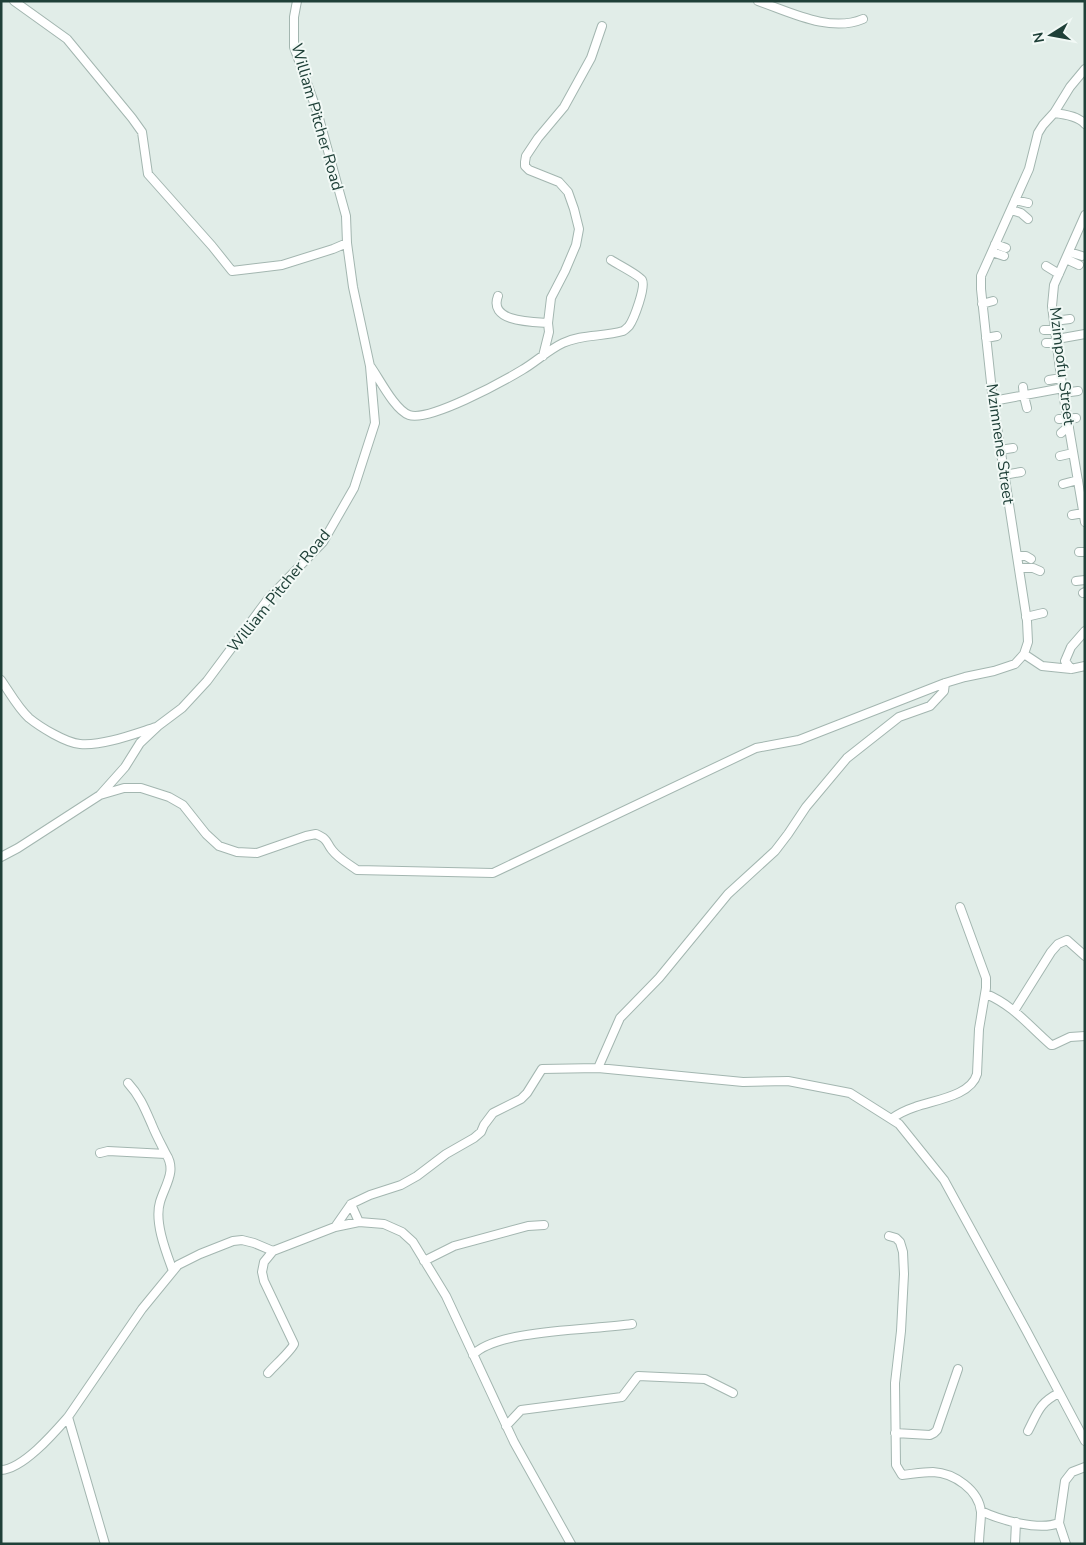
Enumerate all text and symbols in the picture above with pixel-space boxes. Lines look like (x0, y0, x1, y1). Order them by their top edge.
north arrow (1026, 10, 1076, 60)
text: N (1028, 30, 1049, 44)
street label: William Pitcher Road (285, 41, 349, 193)
street label: Mzimpofu Street (1044, 306, 1080, 427)
street label: Mzimnene Street (981, 382, 1019, 506)
street label: William Pitcher Road (223, 525, 335, 657)

